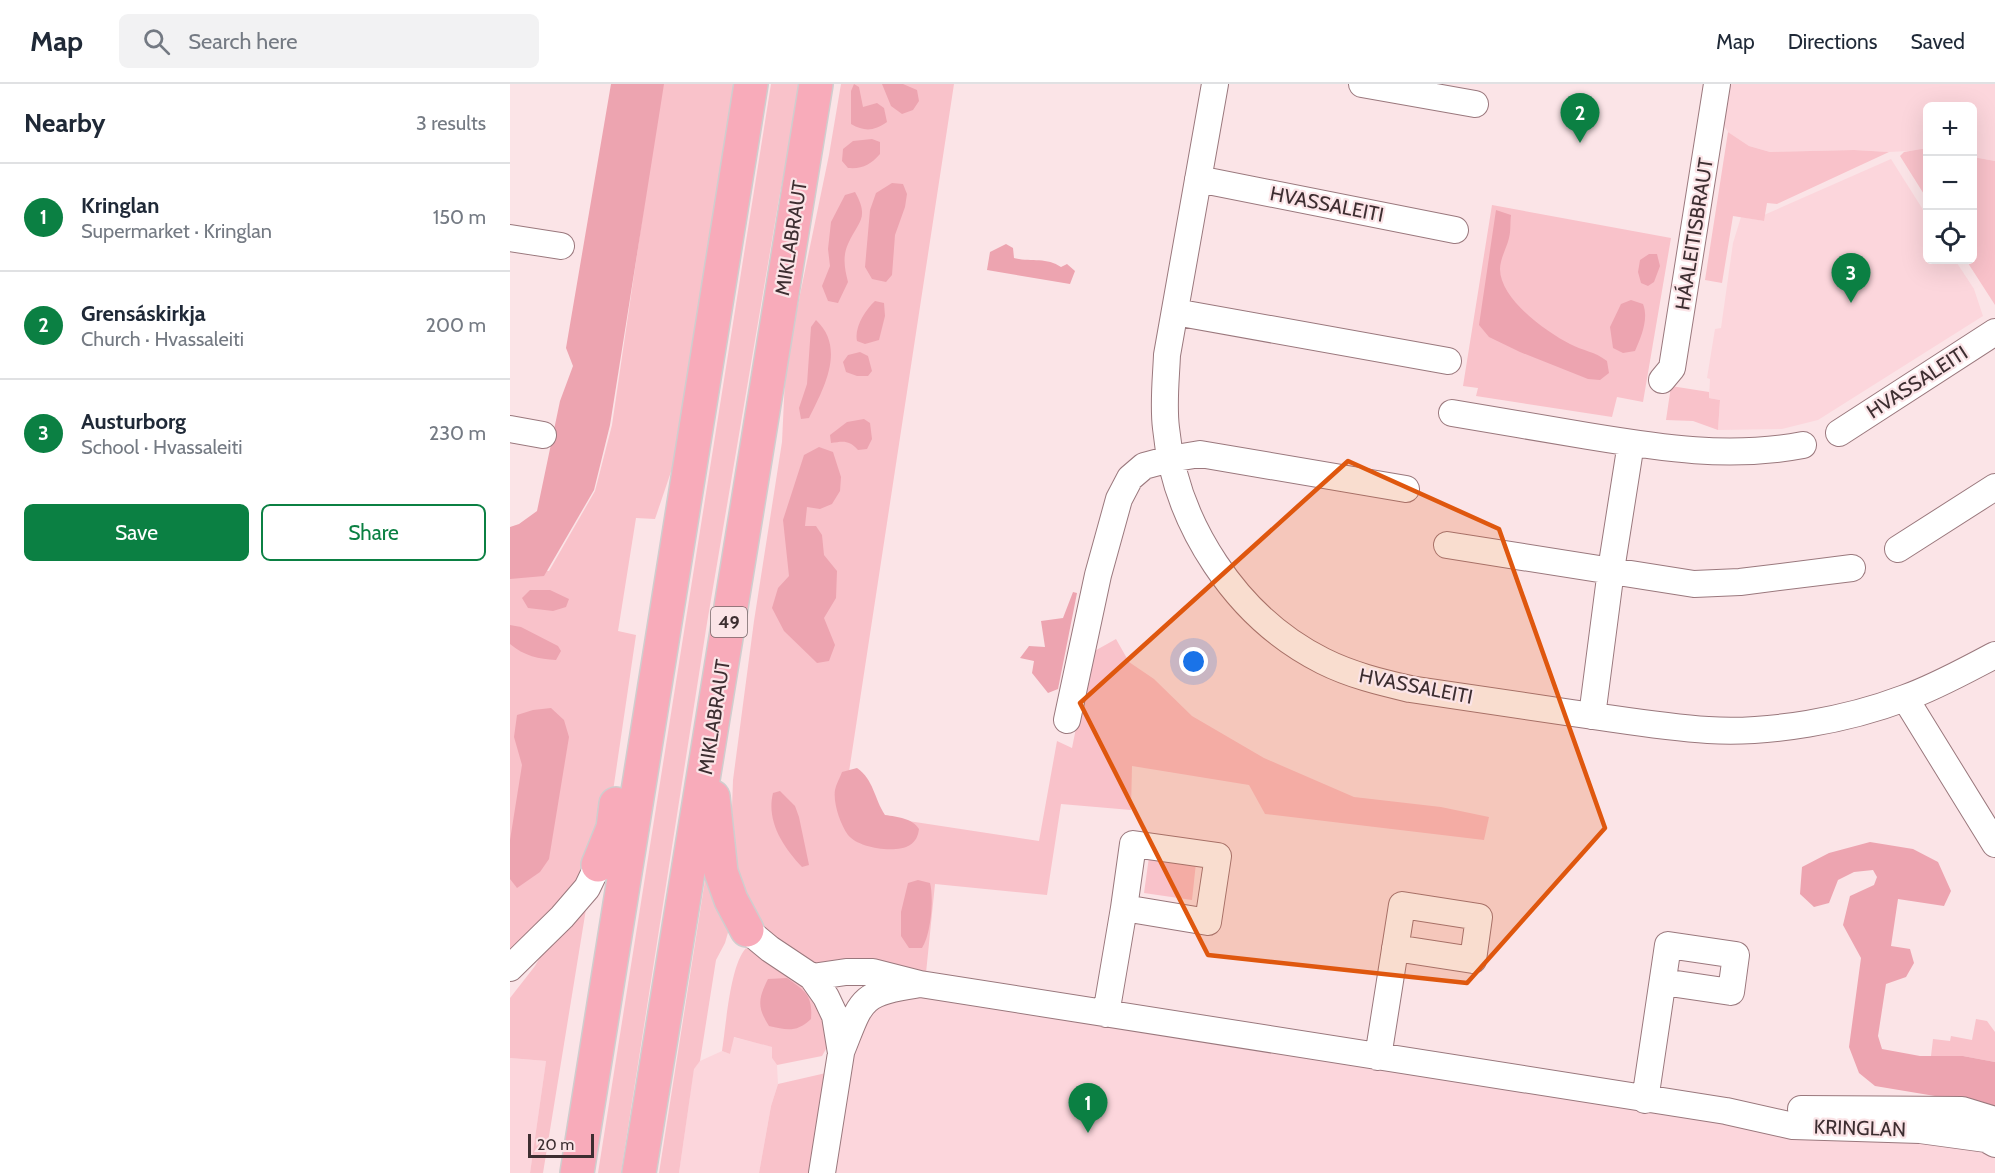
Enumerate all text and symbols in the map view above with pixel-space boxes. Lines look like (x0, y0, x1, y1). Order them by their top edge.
search box (119, 14, 539, 68)
text: Map (30, 24, 83, 58)
icon: search (140, 25, 173, 58)
text: Search here (188, 28, 297, 55)
text: Map (1716, 29, 1755, 54)
text: Directions (1788, 29, 1877, 54)
text: Saved (1910, 29, 1965, 54)
pin: 2 (1560, 94, 1600, 143)
map controls (1923, 102, 1977, 264)
button: + (1923, 102, 1977, 156)
text: Nearby (24, 107, 105, 139)
text: 3 results (416, 111, 486, 135)
street label: HÁALEITISBRAUT (1670, 156, 1718, 312)
button: − (1923, 156, 1977, 210)
street label: MIKLABRAUT (770, 178, 812, 297)
street label: HVASSALEITI (1268, 181, 1386, 227)
text: Kringlan (81, 192, 159, 219)
text: 1 (40, 205, 47, 229)
text: 150 m (433, 205, 486, 229)
button: locate (1923, 210, 1977, 264)
text: Supermarket · Kringlan (81, 219, 272, 243)
pin: 3 (1832, 254, 1870, 303)
text: Grensáskirkja (81, 300, 206, 327)
text: 2 (38, 313, 49, 337)
text: 200 m (426, 313, 486, 337)
text: Church · Hvassaleiti (81, 327, 244, 351)
street label: HVASSALEITI (1862, 341, 1972, 423)
text: Austurborg (81, 408, 186, 435)
text: 3 (38, 421, 49, 445)
text: 230 m (429, 421, 486, 445)
text: School · Hvassaleiti (81, 435, 243, 459)
button: Save (24, 504, 249, 561)
button: Share (261, 504, 486, 561)
road number: 49 (711, 607, 747, 637)
your location (1179, 647, 1208, 676)
street label: MIKLABRAUT (693, 657, 735, 776)
street label: HVASSALEITI (1357, 663, 1475, 709)
pin: 1 (1068, 1084, 1108, 1133)
street label: KRINGLAN (1813, 1114, 1907, 1142)
scale bar (528, 1131, 594, 1158)
text: 20 m (537, 1135, 574, 1154)

